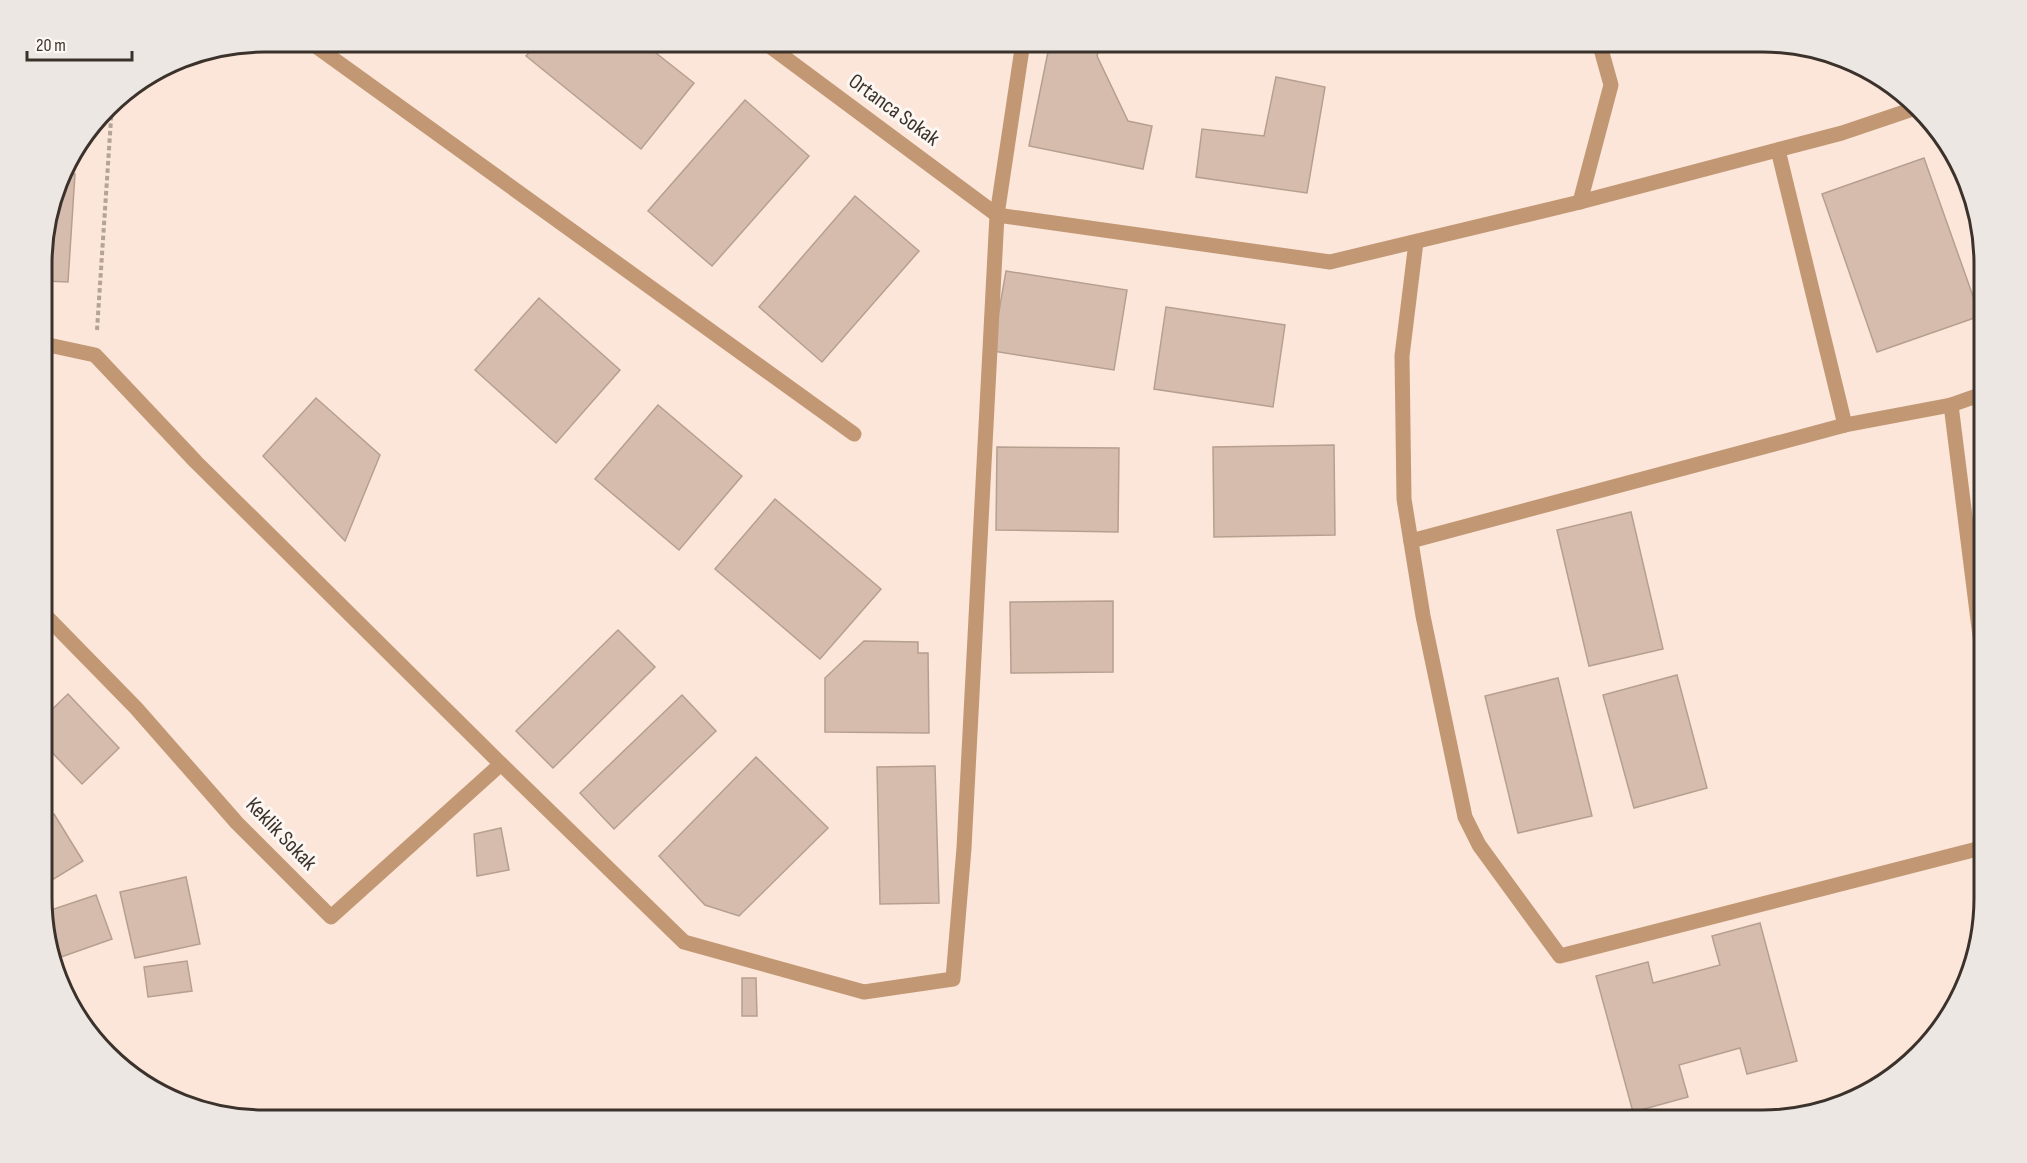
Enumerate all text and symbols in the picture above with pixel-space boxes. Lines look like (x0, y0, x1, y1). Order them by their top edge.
scale bar (27, 24, 132, 62)
text: 20 m (36, 35, 66, 56)
street label: Ortanca Sokak (843, 68, 945, 152)
street label: Keklik Sokak (240, 792, 323, 877)

